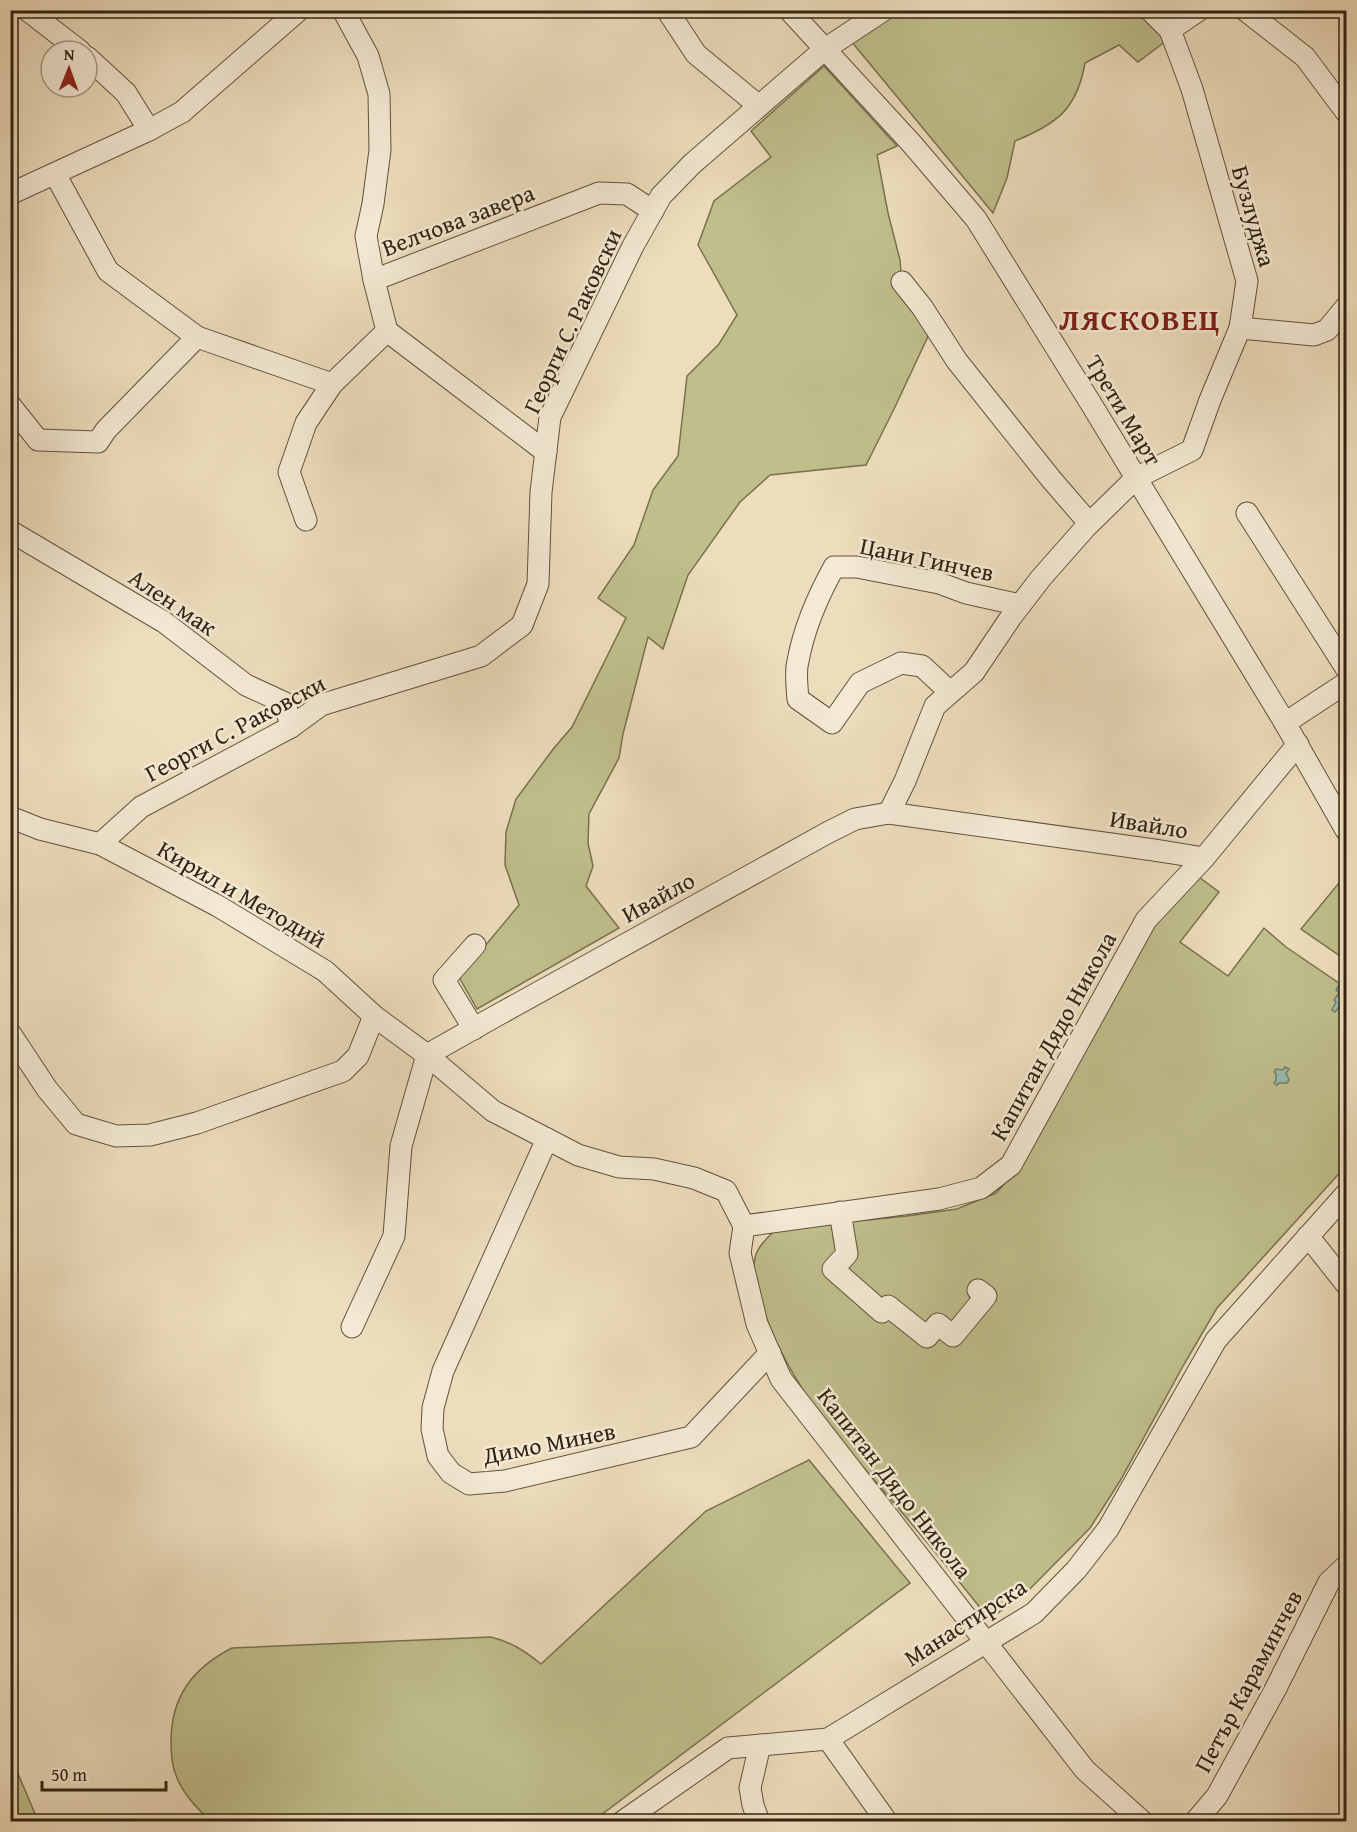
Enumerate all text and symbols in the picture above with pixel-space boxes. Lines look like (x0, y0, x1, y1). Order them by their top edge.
north arrow (39, 39, 99, 99)
text: N (64, 42, 75, 66)
street label: Бузлуджа (1223, 161, 1285, 271)
street label: Велчова завера (377, 175, 540, 265)
street label: Георги С. Раковски (514, 223, 630, 419)
district label: ЛЯСКОВЕЦ (1059, 297, 1221, 341)
street label: Трети Март (1077, 348, 1171, 472)
street label: Цани Гинчев (857, 528, 997, 590)
street label: Ален мак (122, 560, 224, 645)
street label: Георги С. Раковски (138, 666, 332, 790)
street label: Ивайло (1107, 801, 1191, 847)
street label: Кирил и Методий (151, 831, 333, 957)
street label: Ивайло (615, 863, 701, 931)
street label: Капитан Дядо Никола (981, 925, 1125, 1147)
street label: Капитан Дядо Никола (809, 1380, 981, 1586)
street label: Димо Минев (479, 1413, 618, 1473)
street label: Манастирска (897, 1569, 1034, 1675)
street label: Петър Караминчев (1185, 1583, 1311, 1779)
scale bar (42, 1754, 166, 1792)
text: 50 m (51, 1761, 87, 1788)

